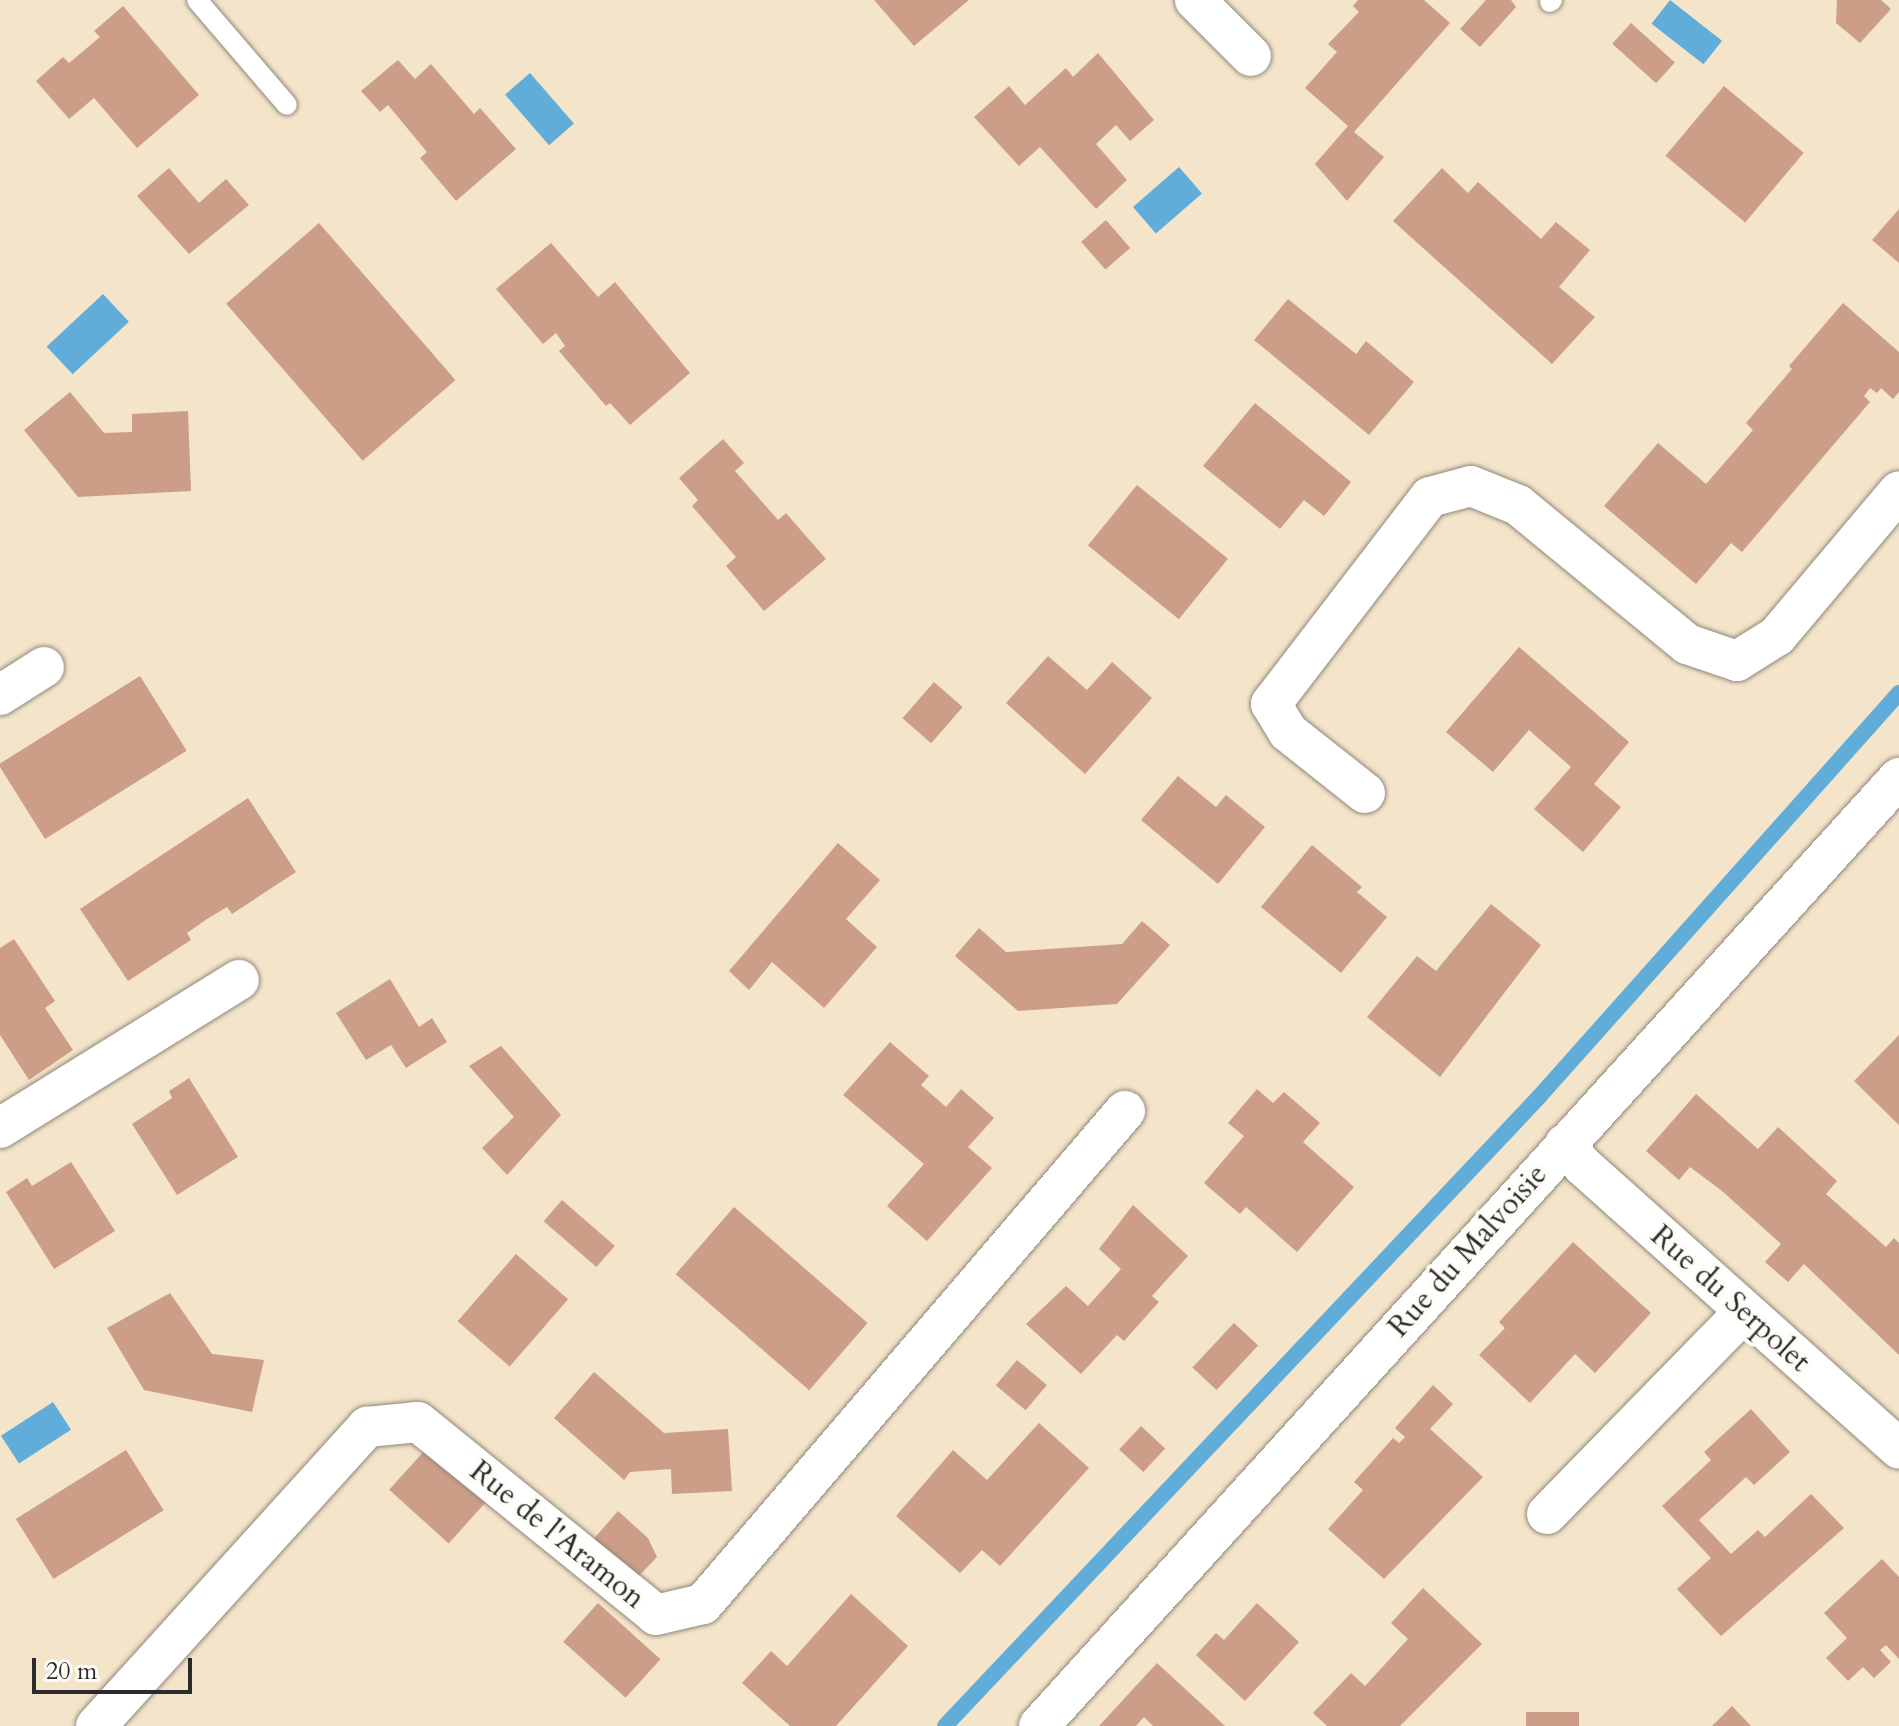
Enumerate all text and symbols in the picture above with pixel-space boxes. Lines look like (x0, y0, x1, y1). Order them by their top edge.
street label: Rue du Malvoisie (1381, 1157, 1555, 1345)
street label: Rue du Serpolet (1643, 1218, 1817, 1380)
street label: Rue de l'Aramon (462, 1453, 652, 1617)
scale bar (36, 1642, 196, 1692)
text: 20 m (46, 1655, 97, 1688)

